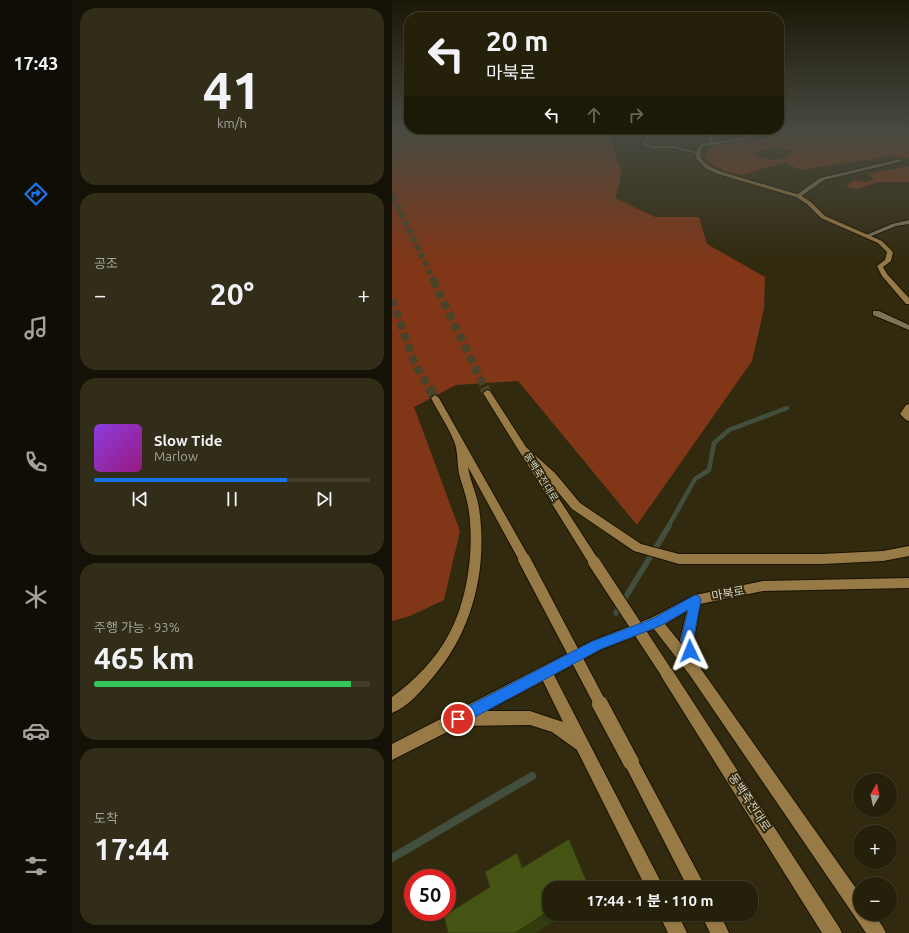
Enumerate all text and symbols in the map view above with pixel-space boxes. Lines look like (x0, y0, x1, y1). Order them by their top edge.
text: 20 m (486, 25, 548, 56)
icon: left (420, 28, 472, 80)
text: 17:43 (13, 53, 59, 73)
text: 41 (203, 61, 261, 119)
text: 마북로 (486, 62, 536, 82)
icon: left (541, 104, 563, 126)
icon: ahead (583, 104, 605, 126)
icon: right (625, 104, 647, 126)
text: km/h (217, 116, 247, 130)
icon: directions (22, 180, 50, 208)
text: 공조 (94, 256, 118, 270)
text: 20° (210, 277, 254, 311)
text: − (94, 282, 106, 307)
text: + (358, 282, 370, 307)
icon: music (22, 314, 50, 342)
text: Slow Tide (154, 432, 222, 449)
icon: phone (22, 448, 50, 476)
text: Marlow (154, 449, 198, 463)
street label: 동백죽전대로 (522, 451, 560, 503)
icon: previous (129, 488, 151, 510)
icon: pause (221, 488, 243, 510)
icon: next (313, 488, 335, 510)
icon: climate (22, 583, 50, 611)
street label: 마북로 (711, 583, 745, 603)
text: 주행 가능 · 93% (94, 620, 180, 634)
position arrow (669, 630, 711, 672)
text: 465 km (94, 641, 195, 675)
pin (441, 702, 475, 736)
icon: arrive (447, 708, 469, 730)
icon: car (22, 717, 50, 745)
street label: 동백죽전대로 (727, 771, 773, 833)
north arrow (853, 773, 897, 817)
map controls (853, 773, 897, 921)
text: 도착 (94, 811, 118, 825)
button: + (853, 825, 897, 869)
text: 17:44 (94, 832, 169, 866)
icon: filters (22, 852, 50, 880)
speed limit sign: 50 (404, 869, 456, 921)
button: − (853, 877, 897, 921)
text: 17:44 · 1 분 · 110 m (587, 892, 713, 909)

